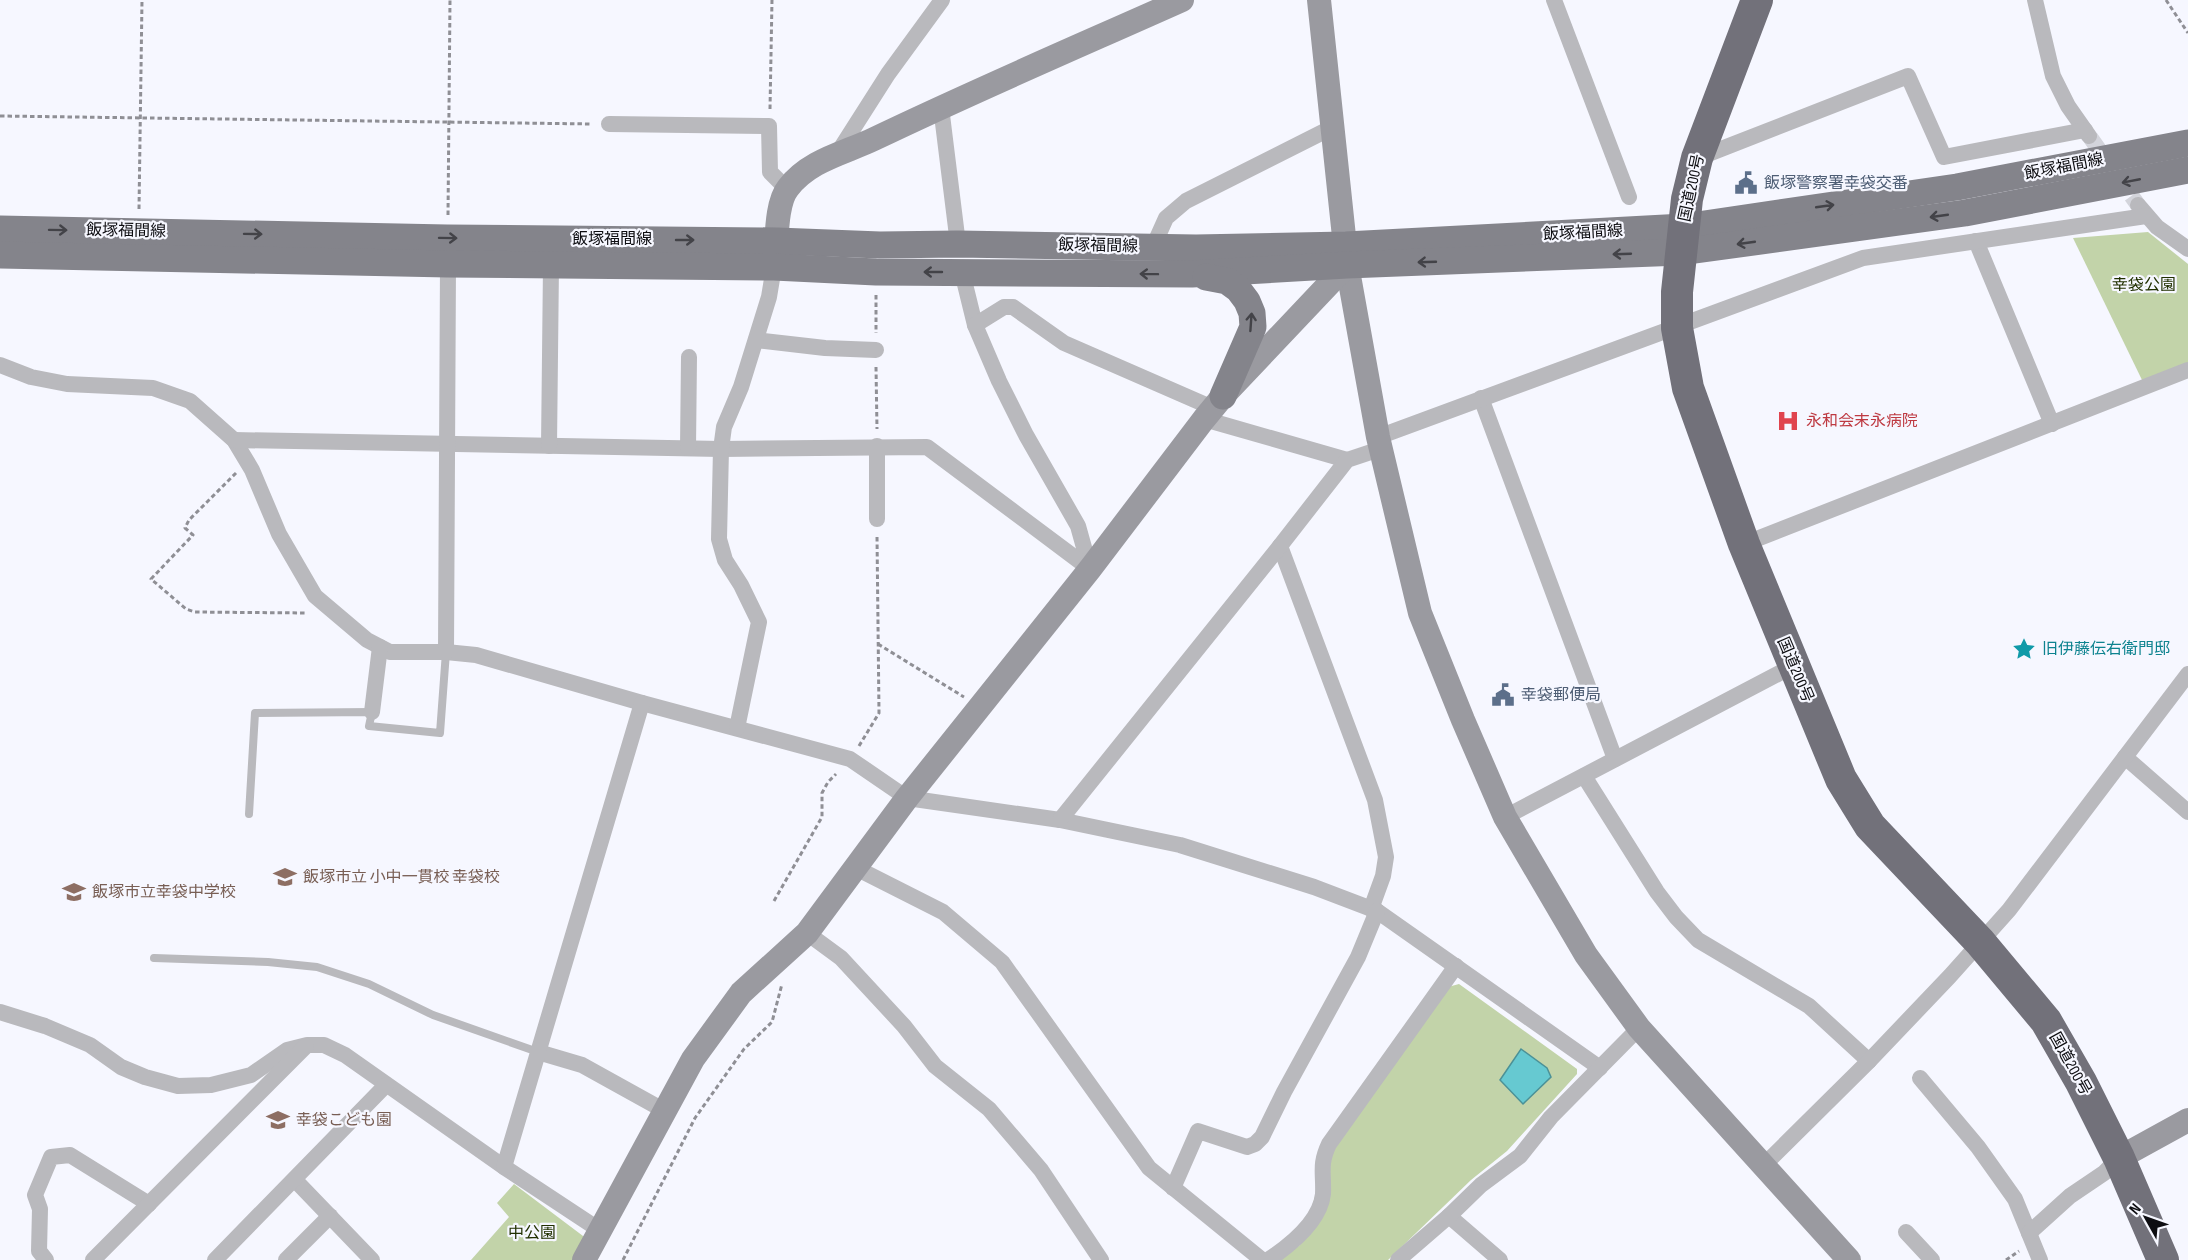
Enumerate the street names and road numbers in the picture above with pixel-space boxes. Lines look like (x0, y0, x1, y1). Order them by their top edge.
street label: 飯塚福間線 (2023, 150, 2105, 184)
street label: 国道200号 (1676, 152, 1708, 224)
street label: 飯塚福間線 (86, 221, 166, 241)
street label: 飯塚福間線 (1543, 221, 1623, 245)
street label: 飯塚福間線 (572, 230, 652, 249)
street label: 飯塚福間線 (1058, 236, 1138, 256)
street label: 国道200号 (1773, 635, 1817, 705)
street label: 国道200号 (2045, 1029, 2095, 1099)

